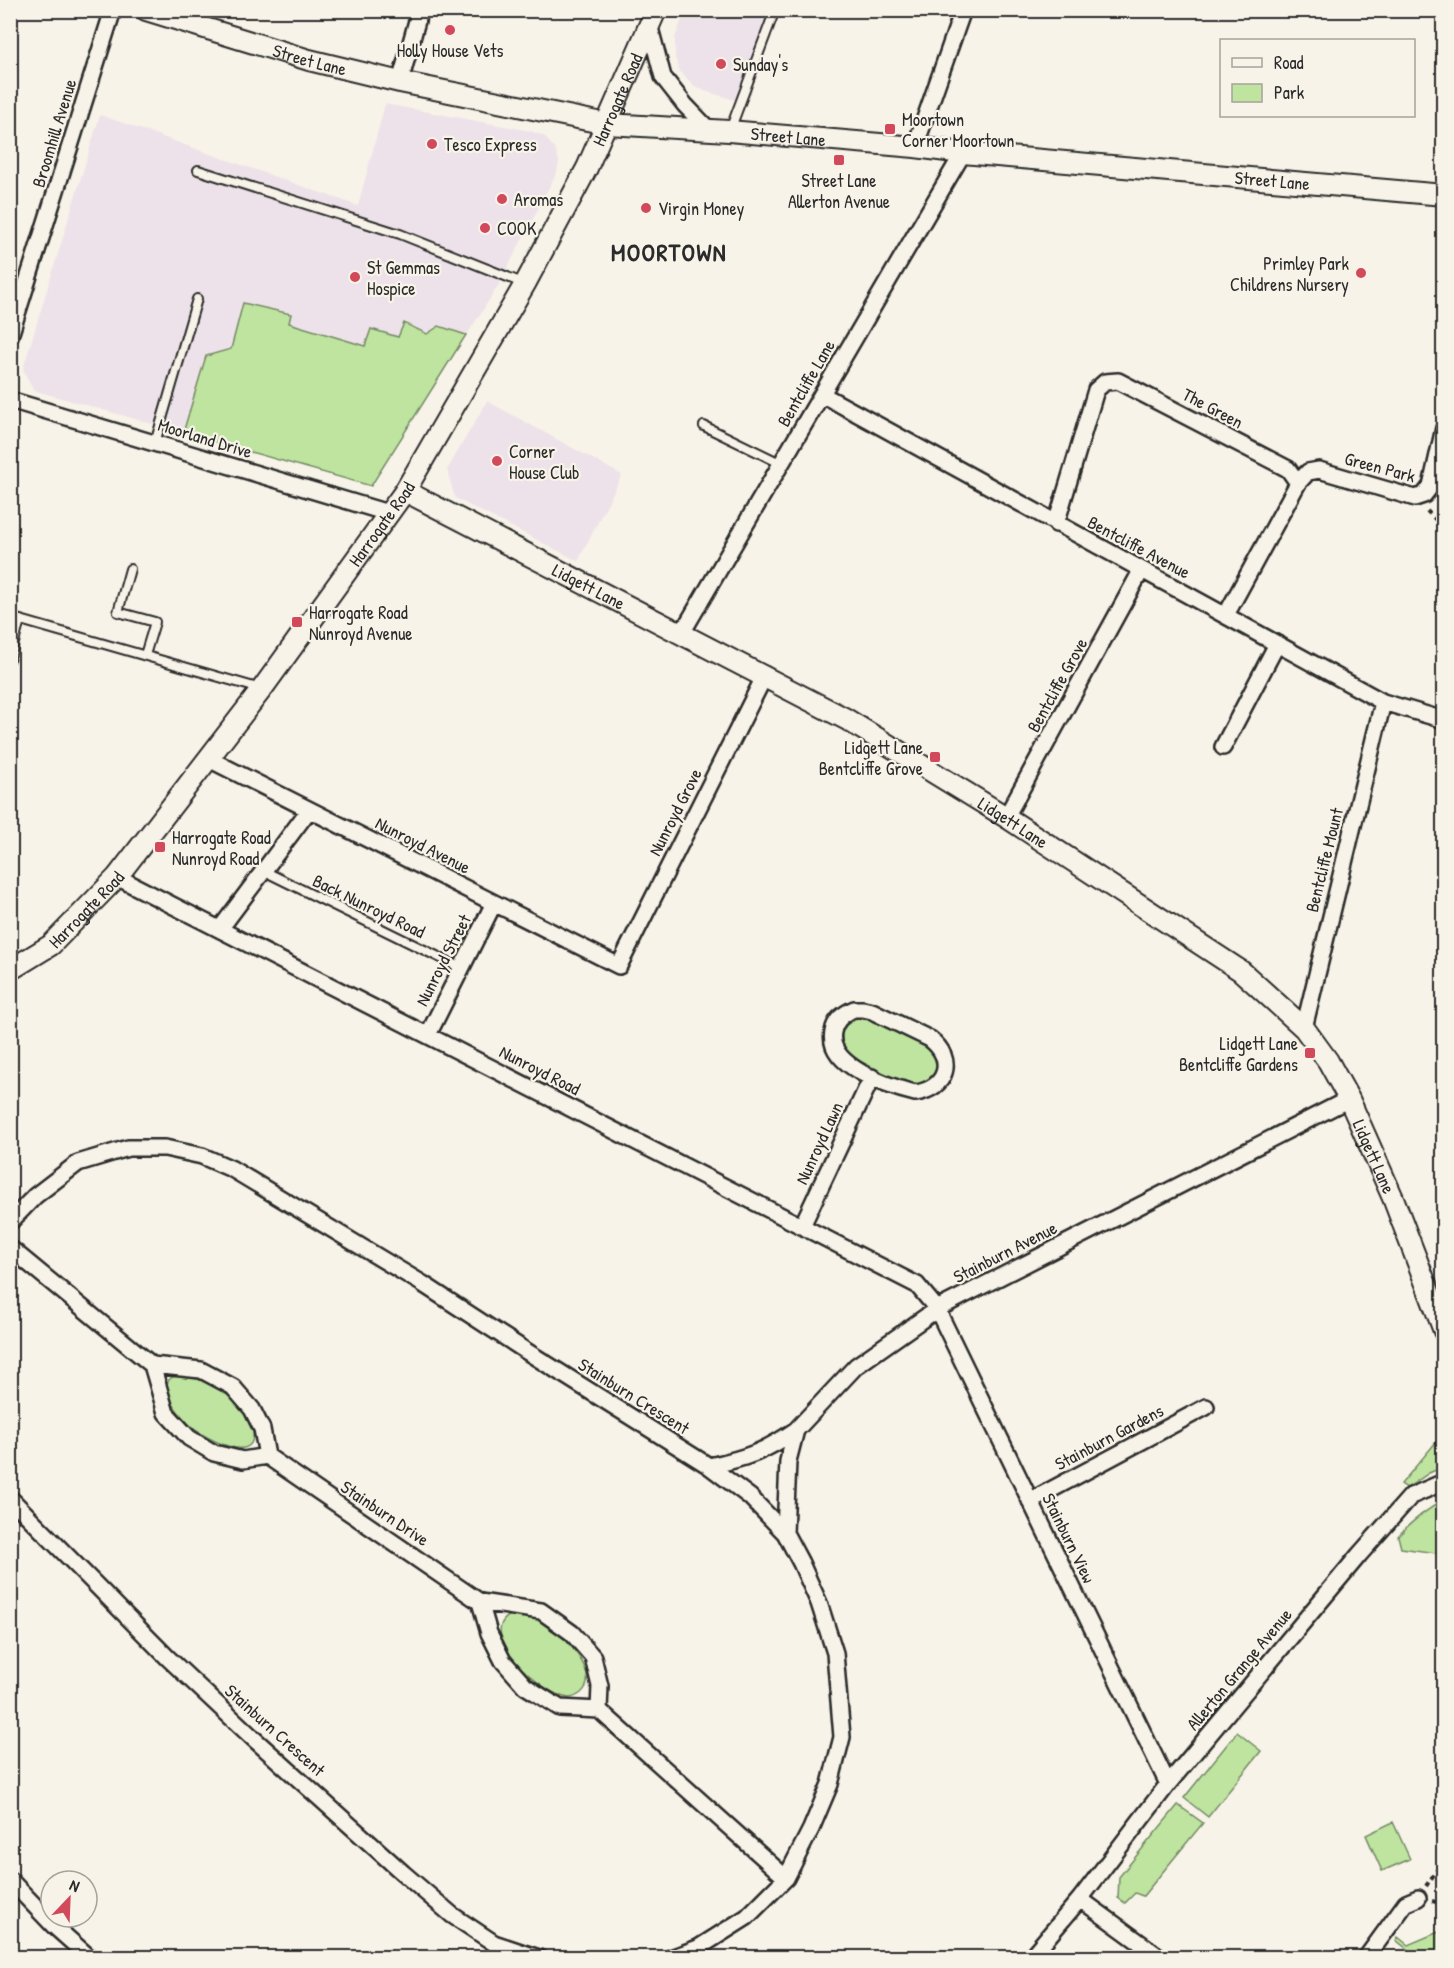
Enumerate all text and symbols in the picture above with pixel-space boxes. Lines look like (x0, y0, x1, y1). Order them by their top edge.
marker: Holly House Vets (443, 23, 457, 37)
street label: Street Lane (270, 37, 349, 81)
place label: Holly House Vets (397, 38, 503, 63)
legend (1220, 39, 1415, 117)
street label: Harrogate Road (586, 49, 648, 150)
text: Road (1274, 50, 1304, 75)
place label: Sunday's (733, 52, 788, 77)
marker: Sunday's (714, 57, 728, 71)
street label: Broomhill Avenue (26, 76, 82, 190)
text: Park (1274, 80, 1305, 105)
place label: Moortown Corner Moortown (902, 107, 1014, 153)
street label: Street Lane (750, 120, 827, 152)
marker: Moortown Corner Moortown (883, 122, 897, 136)
place label: Tesco Express (444, 132, 537, 157)
marker: Tesco Express (425, 137, 439, 151)
marker: Street Lane Allerton Avenue (832, 153, 846, 167)
street label: Street Lane (1234, 164, 1311, 196)
place label: Street Lane Allerton Avenue (788, 168, 890, 214)
place label: Aromas (514, 187, 563, 212)
marker: Aromas (495, 192, 509, 206)
place label: Virgin Money (658, 196, 745, 221)
marker: Virgin Money (639, 201, 653, 215)
place label: COOK (497, 216, 537, 241)
marker: COOK (478, 221, 492, 235)
district label: MOORTOWN (611, 236, 727, 268)
place label: Primley Park Childrens Nursery (1230, 251, 1350, 297)
place label: St Gemmas Hospice (367, 255, 440, 301)
marker: Primley Park Childrens Nursery (1354, 266, 1368, 280)
marker: St Gemmas Hospice (348, 270, 362, 284)
street label: Bentcliffe Lane (771, 335, 841, 431)
street label: The Green (1178, 382, 1248, 434)
street label: Moorland Drive (155, 412, 255, 464)
place label: Corner House Club (509, 439, 579, 485)
street label: Green Park (1342, 446, 1419, 489)
marker: Corner House Club (490, 454, 504, 468)
street label: Harrogate Road (342, 477, 420, 571)
street label: Bentcliffe Avenue (1083, 509, 1195, 585)
street label: Lidgett Lane (548, 557, 630, 615)
place label: Harrogate Road Nunroyd Avenue (309, 600, 413, 646)
marker: Harrogate Road Nunroyd Avenue (290, 615, 304, 629)
street label: Bentcliffe Grove (1021, 633, 1093, 737)
place label: Lidgett Lane Bentcliffe Grove (819, 735, 923, 781)
marker: Lidgett Lane Bentcliffe Grove (928, 750, 942, 764)
street label: Nunroyd Grove (642, 764, 708, 860)
street label: Lidgett Lane (974, 790, 1053, 854)
street label: Bentcliffe Mount (1299, 804, 1349, 915)
street label: Nunroyd Avenue (371, 810, 475, 880)
place label: Harrogate Road Nunroyd Road (172, 825, 271, 871)
marker: Harrogate Road Nunroyd Road (153, 840, 167, 854)
street label: Harrogate Road (42, 866, 130, 953)
street label: Back Nunroyd Road (309, 868, 429, 944)
street label: Nunroyd Street (409, 909, 477, 1010)
place label: Lidgett Lane Bentcliffe Gardens (1179, 1031, 1298, 1077)
street label: Nunroyd Road (495, 1039, 585, 1101)
marker: Lidgett Lane Bentcliffe Gardens (1303, 1046, 1317, 1060)
street label: Nunroyd Lawn (789, 1098, 849, 1188)
street label: Lidgett Lane (1347, 1115, 1402, 1197)
street label: Stainburn Avenue (949, 1215, 1061, 1289)
street label: Stainburn Crescent (574, 1352, 695, 1441)
street label: Stainburn Gardens (1050, 1398, 1168, 1476)
street label: Stainburn Drive (336, 1474, 434, 1552)
street label: Stainburn View (1036, 1489, 1102, 1587)
street label: Allerton Grange Avenue (1181, 1603, 1297, 1735)
street label: Stainburn Crescent (219, 1678, 331, 1782)
north arrow (39, 1869, 99, 1929)
text: N (67, 1873, 84, 1897)

